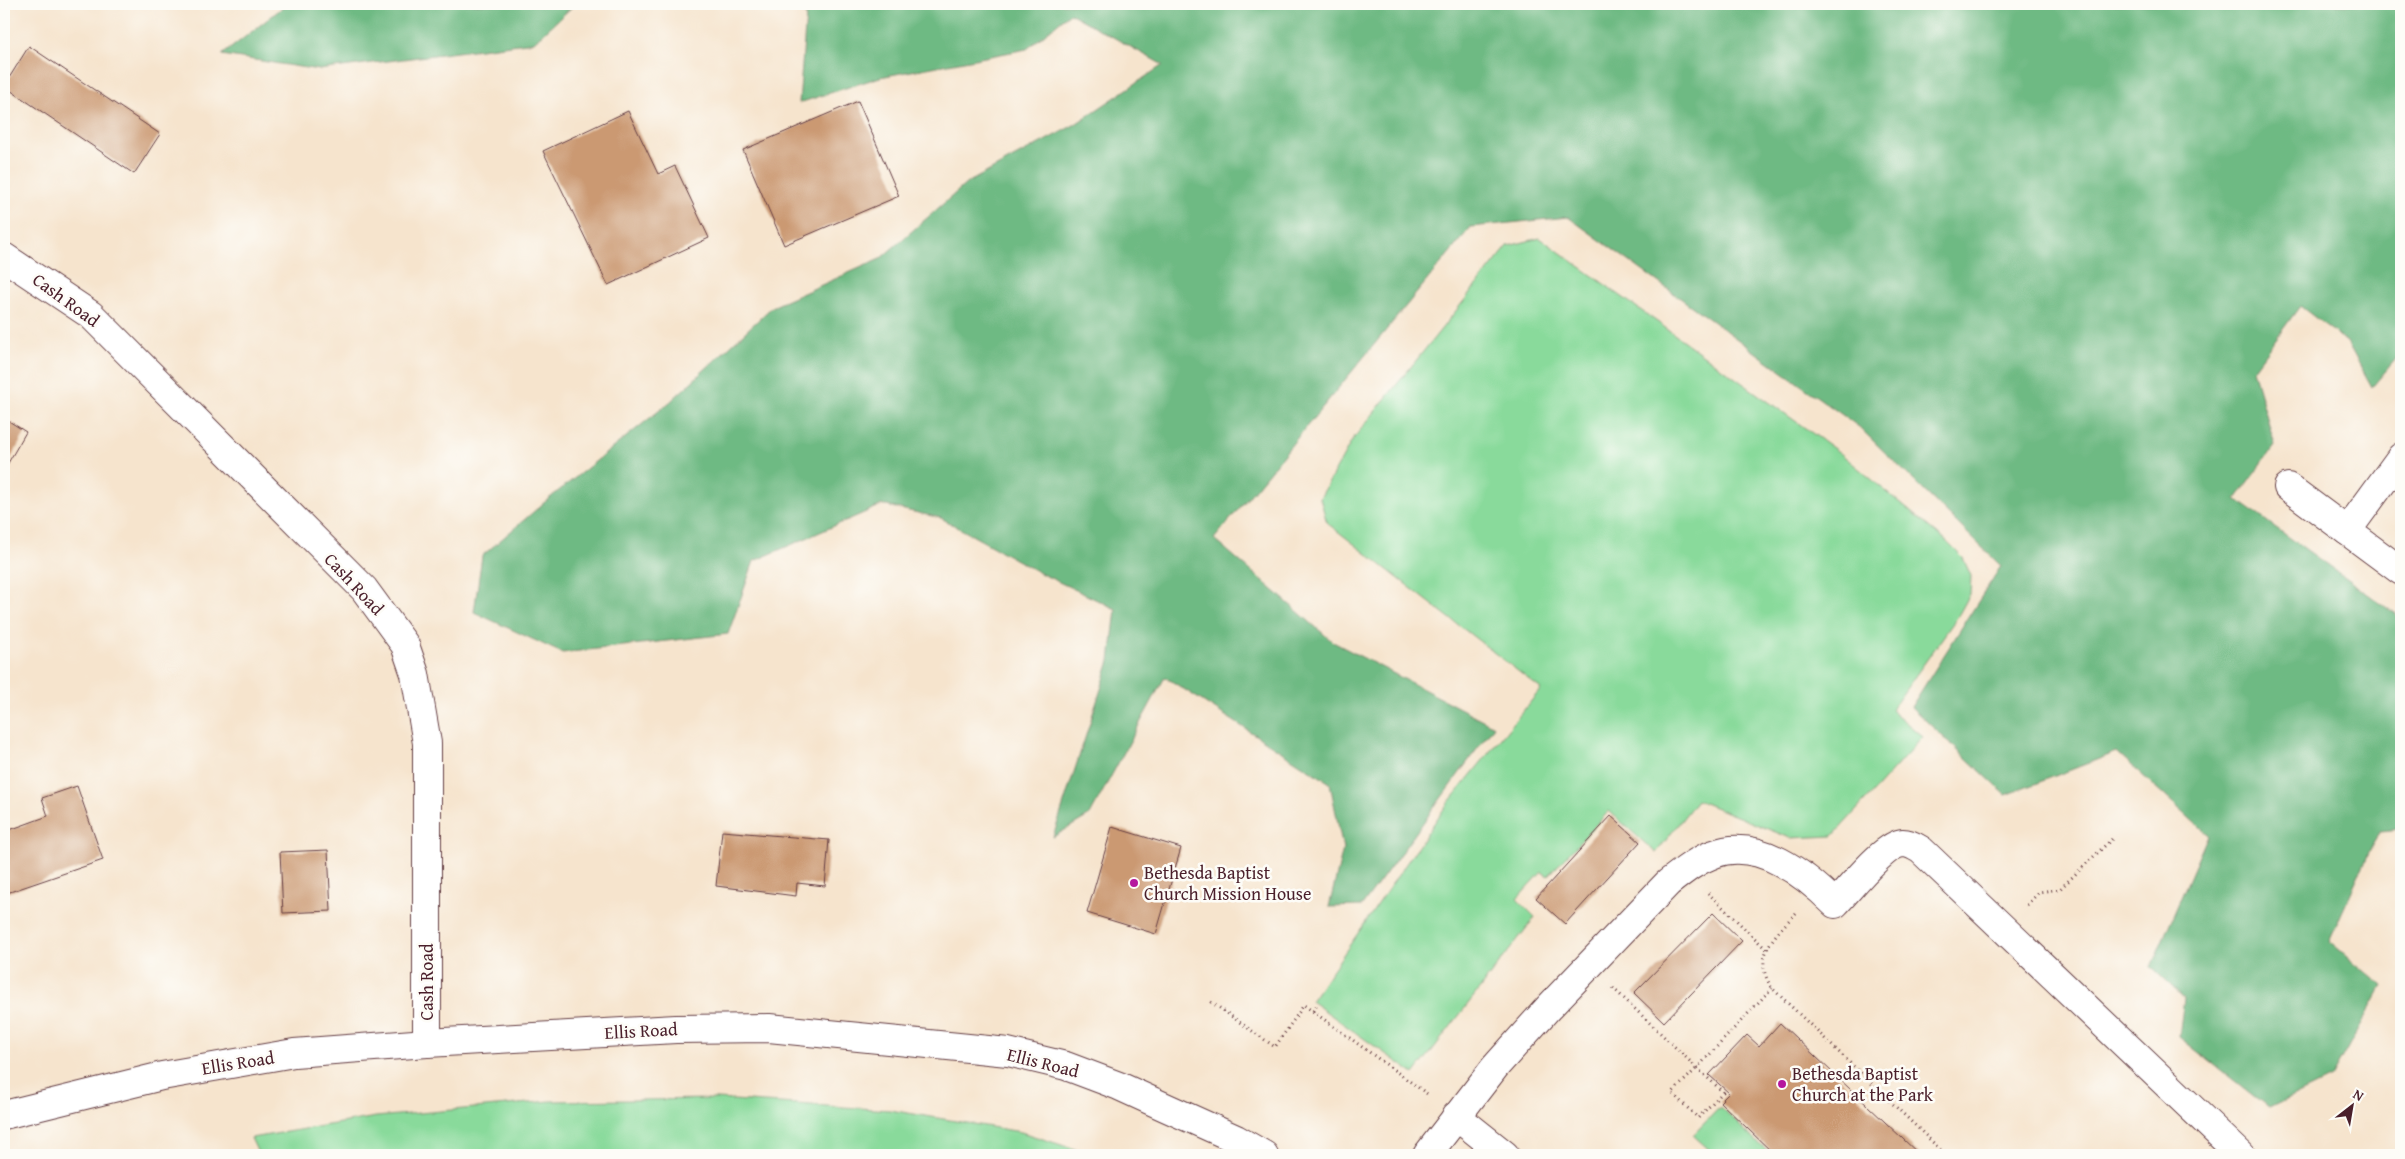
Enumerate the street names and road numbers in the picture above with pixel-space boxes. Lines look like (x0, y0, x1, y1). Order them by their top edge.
street label: Cash Road (27, 266, 106, 333)
street label: Cash Road (318, 546, 391, 621)
street label: Cash Road (413, 943, 440, 1021)
street label: Ellis Road (604, 1015, 679, 1046)
street label: Ellis Road (1004, 1041, 1082, 1085)
street label: Ellis Road (200, 1043, 276, 1082)

